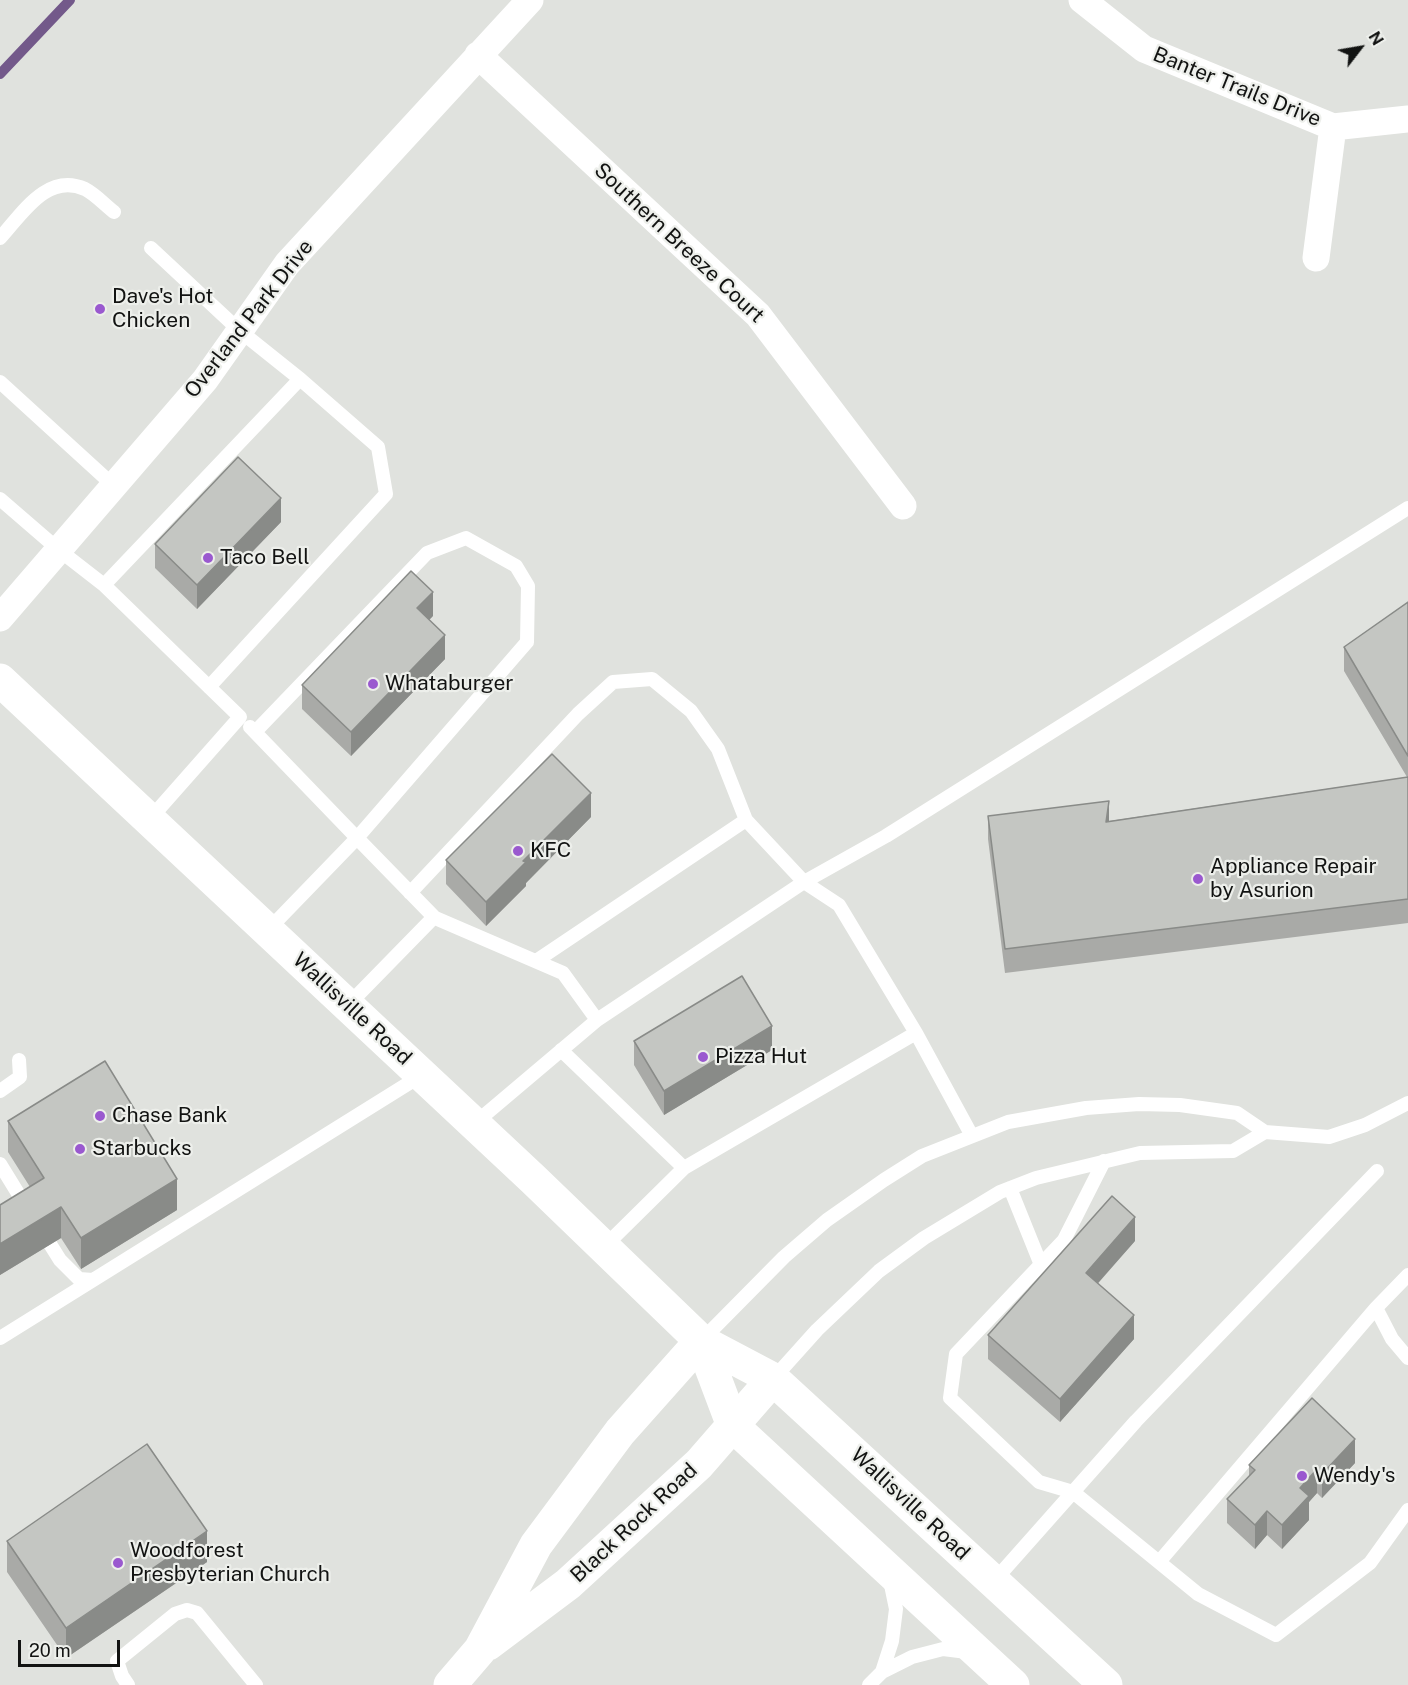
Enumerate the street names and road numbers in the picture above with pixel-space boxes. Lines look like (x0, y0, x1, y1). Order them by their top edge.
street label: Banter Trails Drive (1149, 42, 1325, 132)
street label: Southern Breeze Court (589, 158, 769, 328)
street label: Overland Park Drive (179, 235, 319, 403)
street label: Wallisville Road (287, 947, 417, 1071)
street label: Wallisville Road (845, 1442, 975, 1566)
street label: Black Rock Road (566, 1458, 702, 1588)

